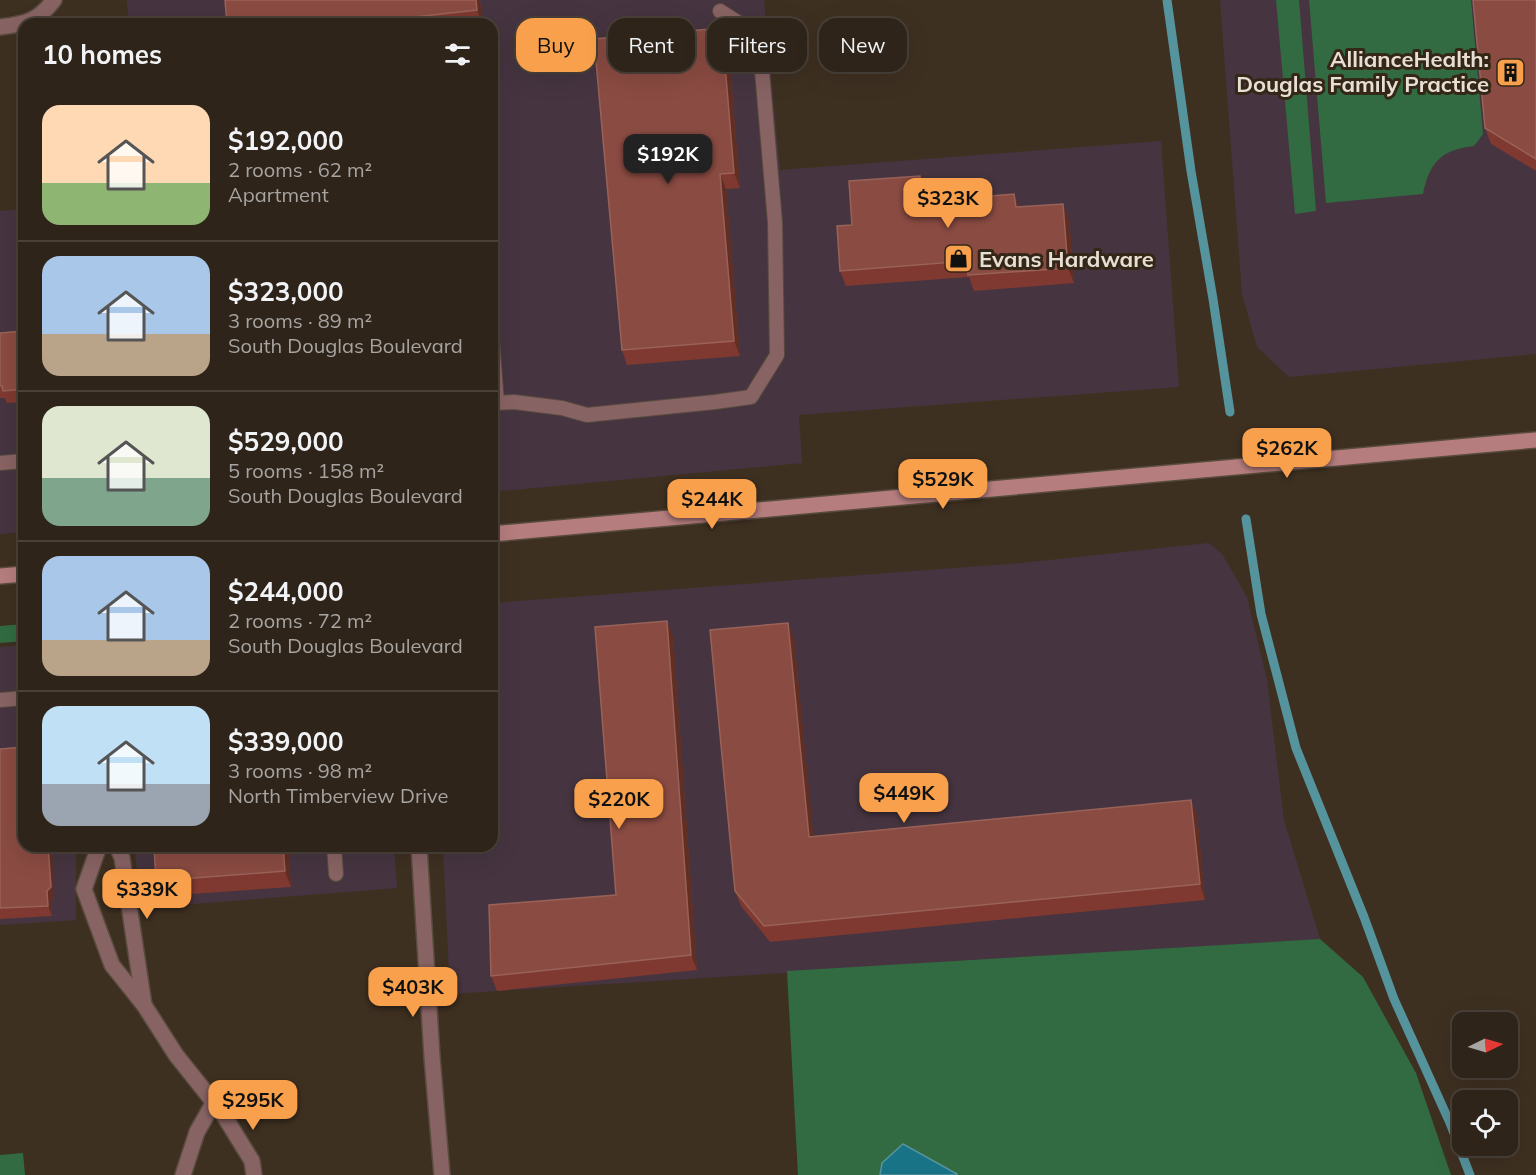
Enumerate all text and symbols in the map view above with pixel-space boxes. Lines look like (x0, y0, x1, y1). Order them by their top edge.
chip: Buy (516, 18, 596, 72)
chip: Rent (608, 18, 695, 72)
chip: Filters (707, 18, 807, 72)
chip: New (819, 18, 907, 72)
text: 10 homes (42, 38, 162, 71)
icon: filters (441, 38, 474, 71)
place label: AllianceHealth: Douglas Family Practice (1236, 45, 1489, 98)
building icon: AllianceHealth: Douglas Family Practice (1494, 56, 1526, 88)
text: $192,000 (228, 124, 344, 157)
icon: home (90, 129, 162, 201)
pin: $192K (626, 134, 710, 185)
text: $192K (637, 141, 699, 166)
text: 2 rooms · 62 m² (228, 157, 372, 182)
pin: $323K (906, 178, 990, 229)
text: Apartment (228, 182, 329, 207)
text: $323K (917, 185, 979, 210)
shop icon: Evans Hardware (942, 243, 974, 275)
place label: Evans Hardware (979, 245, 1154, 273)
text: $323,000 (228, 275, 344, 308)
icon: home (90, 280, 162, 352)
text: 3 rooms · 89 m² (228, 308, 372, 333)
text: South Douglas Boulevard (228, 333, 463, 358)
text: $529,000 (228, 425, 344, 458)
pin: $262K (1245, 428, 1329, 479)
icon: home (90, 430, 162, 502)
text: $262K (1256, 435, 1318, 460)
text: 5 rooms · 158 m² (228, 458, 384, 483)
pin: $529K (901, 459, 985, 510)
text: $529K (912, 466, 974, 491)
pin: $244K (670, 479, 754, 530)
text: South Douglas Boulevard (228, 483, 463, 508)
text: $244K (681, 486, 743, 511)
text: $244,000 (228, 575, 344, 608)
icon: home (90, 580, 162, 652)
text: 2 rooms · 72 m² (228, 608, 372, 633)
text: South Douglas Boulevard (228, 633, 463, 658)
text: $339,000 (228, 725, 344, 758)
icon: home (90, 730, 162, 802)
text: 3 rooms · 98 m² (228, 758, 372, 783)
pin: $449K (862, 773, 946, 824)
pin: $220K (577, 779, 661, 830)
text: $449K (873, 780, 935, 805)
text: North Timberview Drive (228, 783, 448, 808)
text: $220K (588, 786, 650, 811)
pin: $339K (105, 869, 189, 920)
text: $339K (116, 876, 178, 901)
pin: $403K (371, 967, 455, 1018)
text: $403K (382, 974, 444, 999)
north arrow (1452, 1012, 1518, 1078)
map controls (1452, 1012, 1518, 1156)
pin: $295K (211, 1080, 295, 1131)
text: $295K (222, 1087, 284, 1112)
button: locate (1452, 1090, 1518, 1156)

